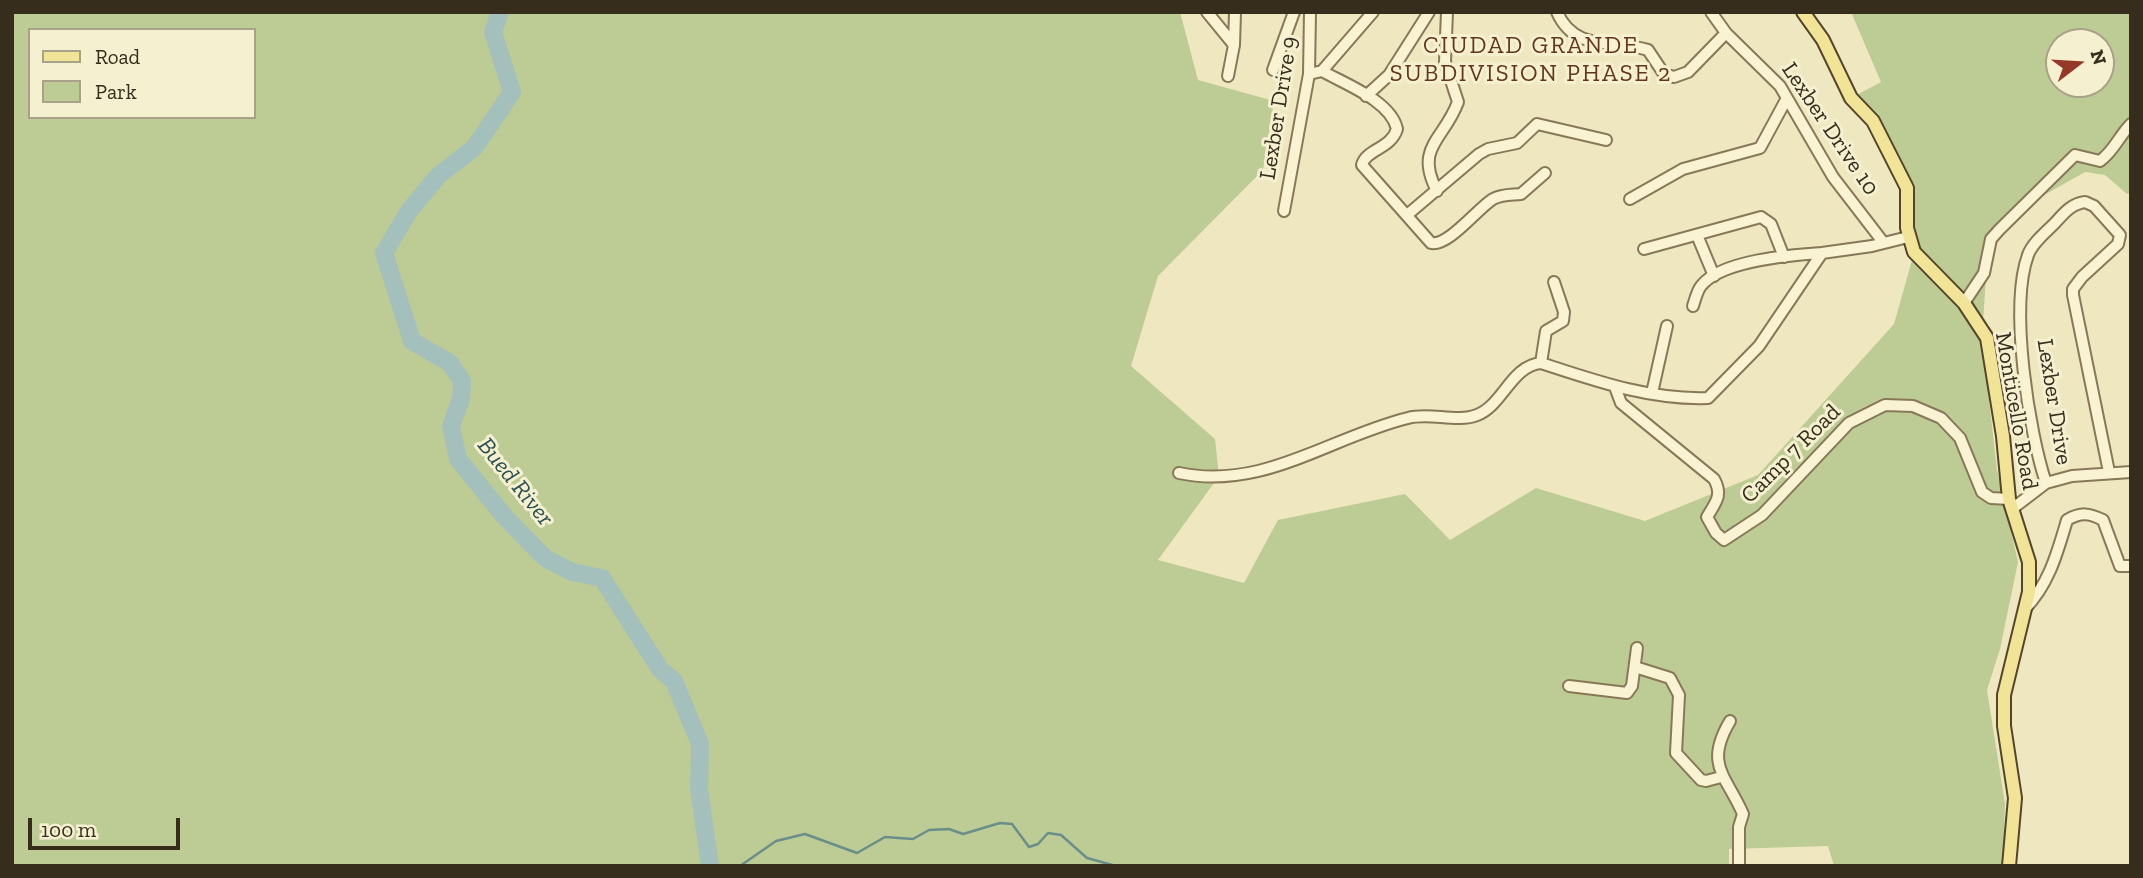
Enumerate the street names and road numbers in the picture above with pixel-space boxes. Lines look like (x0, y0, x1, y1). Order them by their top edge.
street label: Lexber Drive 9 (1254, 34, 1304, 182)
street label: Lexber Drive 10 (1775, 57, 1885, 201)
street label: Monticello Road (1989, 330, 2043, 492)
street label: Lexber Drive (2030, 337, 2078, 467)
street label: Camp 7 Road (1736, 399, 1846, 509)

